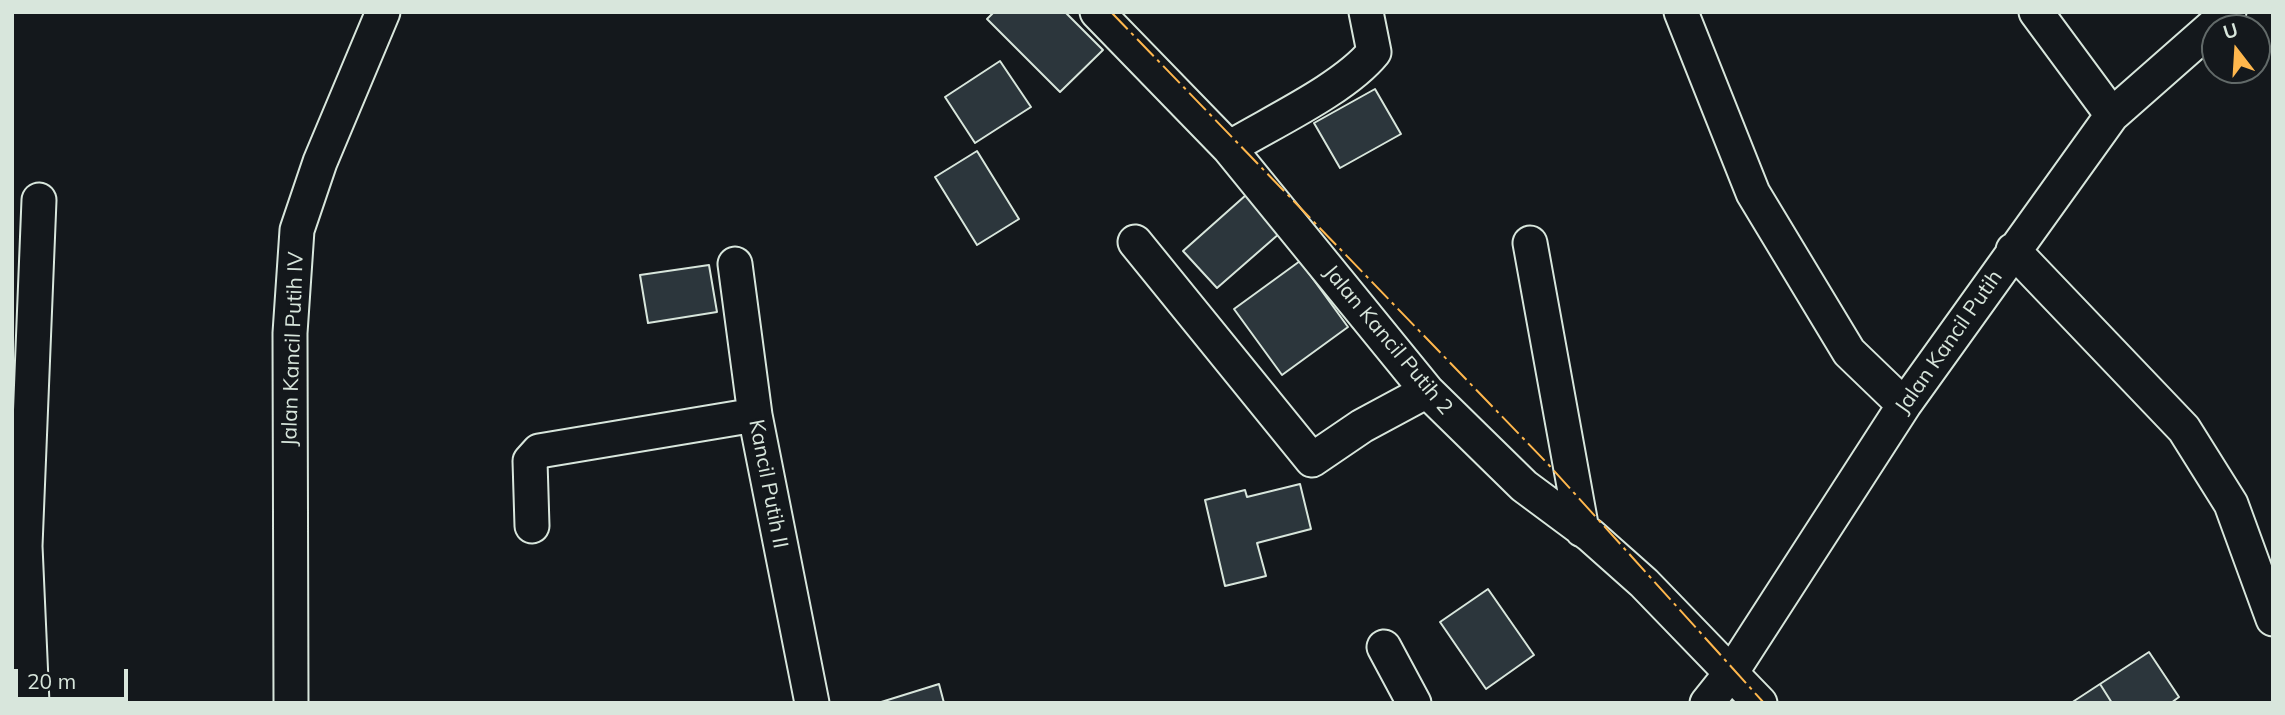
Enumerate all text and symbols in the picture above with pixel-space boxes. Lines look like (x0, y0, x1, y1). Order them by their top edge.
north arrow (2201, 14, 2271, 84)
text: U (2220, 17, 2241, 44)
street label: Jalan Kancil Putih IV (277, 251, 309, 447)
street label: Jalan Kancil Putih 2 (1318, 260, 1458, 420)
street label: Jalan Kancil Putih (1890, 265, 2008, 419)
street label: Kancil Putih II (743, 417, 793, 551)
scale bar (18, 656, 131, 700)
text: 20 m (27, 668, 76, 694)

